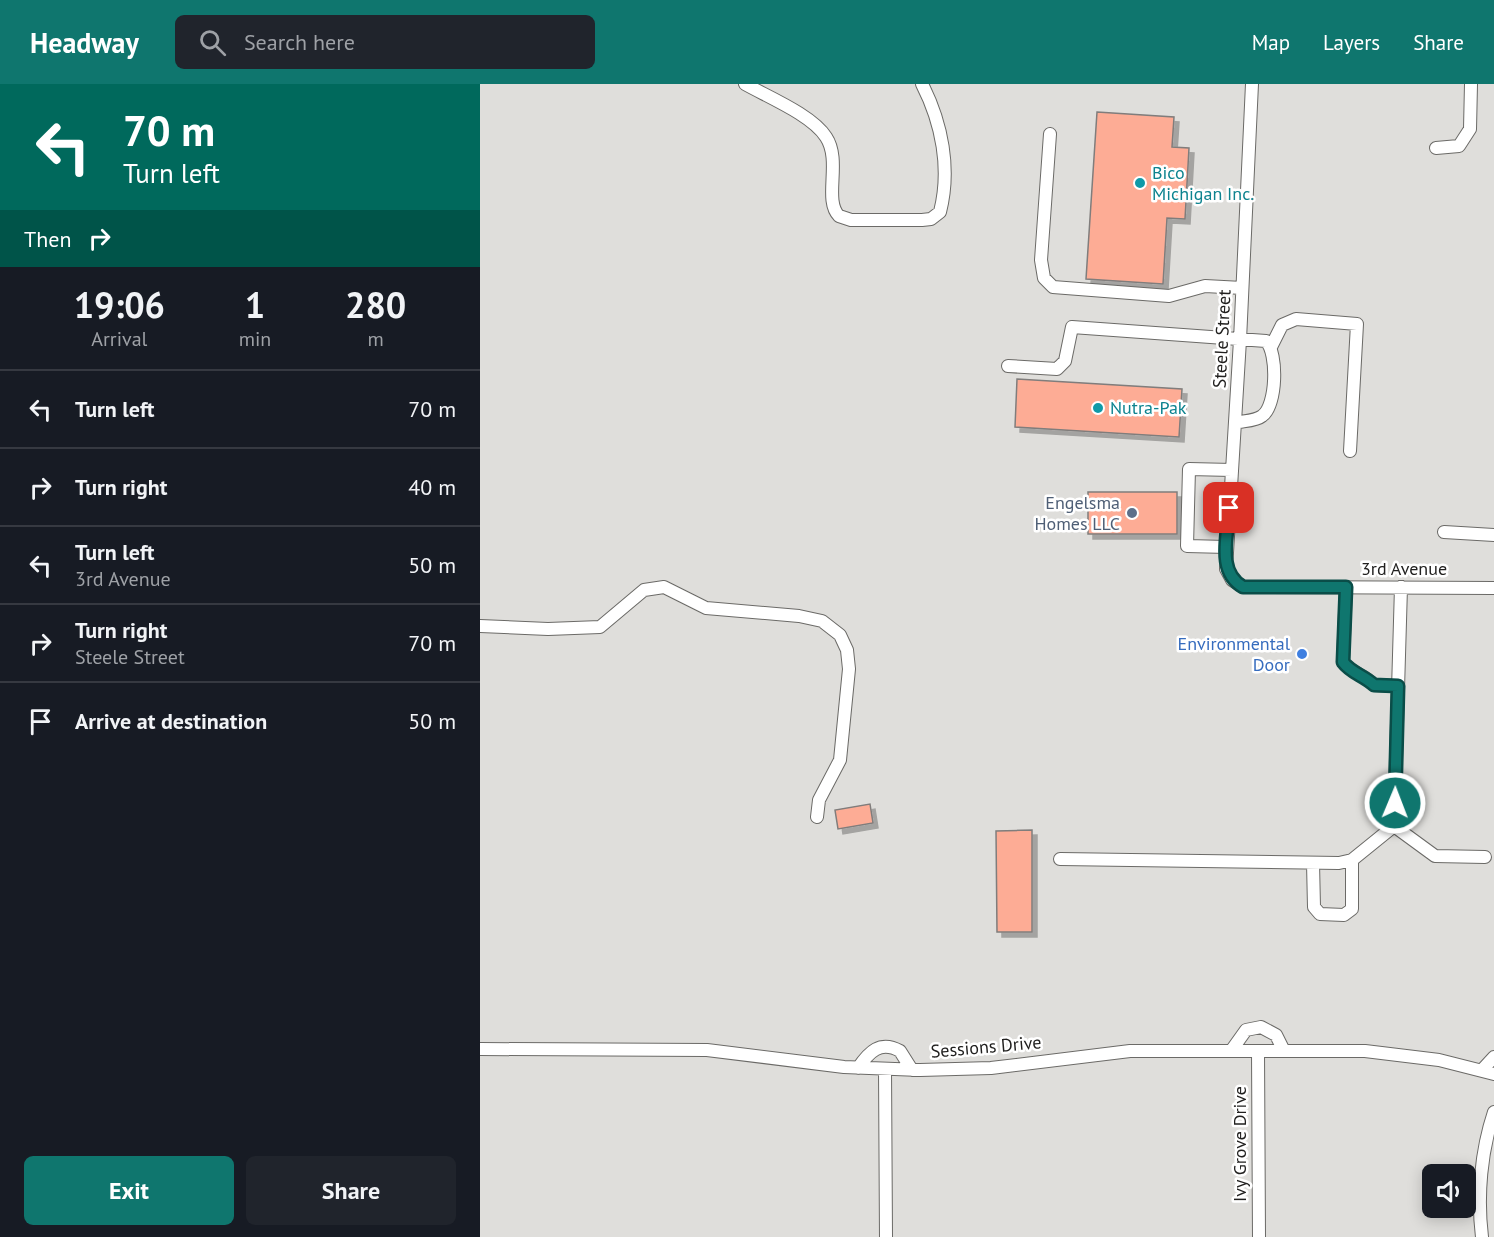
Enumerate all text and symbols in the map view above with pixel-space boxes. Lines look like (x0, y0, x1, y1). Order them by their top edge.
search box (175, 15, 595, 69)
text: Headway (30, 24, 139, 61)
icon: search (196, 26, 229, 59)
text: Search here (244, 28, 355, 56)
text: Map (1252, 29, 1290, 56)
text: Layers (1323, 29, 1380, 56)
text: Share (1413, 29, 1464, 56)
text: 70 m (123, 103, 215, 158)
icon: left (24, 108, 102, 186)
text: Turn left (123, 156, 220, 190)
place label: Bico Michigan Inc. (1152, 161, 1254, 205)
marker: Bico Michigan Inc. (1133, 176, 1147, 190)
icon: right (83, 222, 116, 255)
text: Then (24, 225, 71, 253)
text: 19:06 (74, 281, 165, 328)
text: 1 (245, 281, 265, 328)
text: 280 (345, 281, 406, 328)
street label: Steele Street (1207, 289, 1236, 389)
text: Arrival (91, 326, 147, 352)
text: min (239, 326, 271, 352)
text: m (368, 326, 384, 352)
icon: left (24, 393, 57, 426)
text: Turn left (75, 395, 155, 423)
text: 70 m (408, 395, 456, 423)
place label: Nutra-Pak (1110, 396, 1187, 419)
marker: Nutra-Pak (1091, 401, 1105, 415)
icon: right (24, 471, 57, 504)
text: Turn right (75, 473, 167, 501)
text: 40 m (408, 473, 456, 501)
pin (1203, 482, 1254, 533)
place label: Engelsma Homes LLC (1034, 491, 1120, 535)
icon: arrive (1212, 491, 1245, 524)
marker: Engelsma Homes LLC (1125, 506, 1139, 520)
text: Turn left (75, 538, 155, 566)
icon: left (24, 549, 57, 582)
text: 50 m (408, 551, 456, 579)
street label: 3rd Avenue (1361, 557, 1447, 580)
text: 3rd Avenue (75, 566, 171, 592)
text: Turn right (75, 616, 167, 644)
icon: right (24, 627, 57, 660)
text: 70 m (408, 629, 456, 657)
place label: Environmental Door (1178, 632, 1291, 676)
text: Steele Street (75, 644, 185, 670)
marker: Environmental Door (1295, 647, 1309, 661)
icon: arrive (24, 705, 57, 738)
text: Arrive at destination (75, 707, 267, 735)
text: 50 m (408, 707, 456, 735)
position arrow (1363, 771, 1427, 835)
street label: Sessions Drive (930, 1030, 1042, 1063)
street label: Ivy Grove Drive (1228, 1086, 1251, 1202)
button: Exit (24, 1156, 234, 1225)
button: Share (246, 1156, 456, 1225)
map controls (1422, 1164, 1476, 1218)
button: sound (1422, 1164, 1476, 1218)

